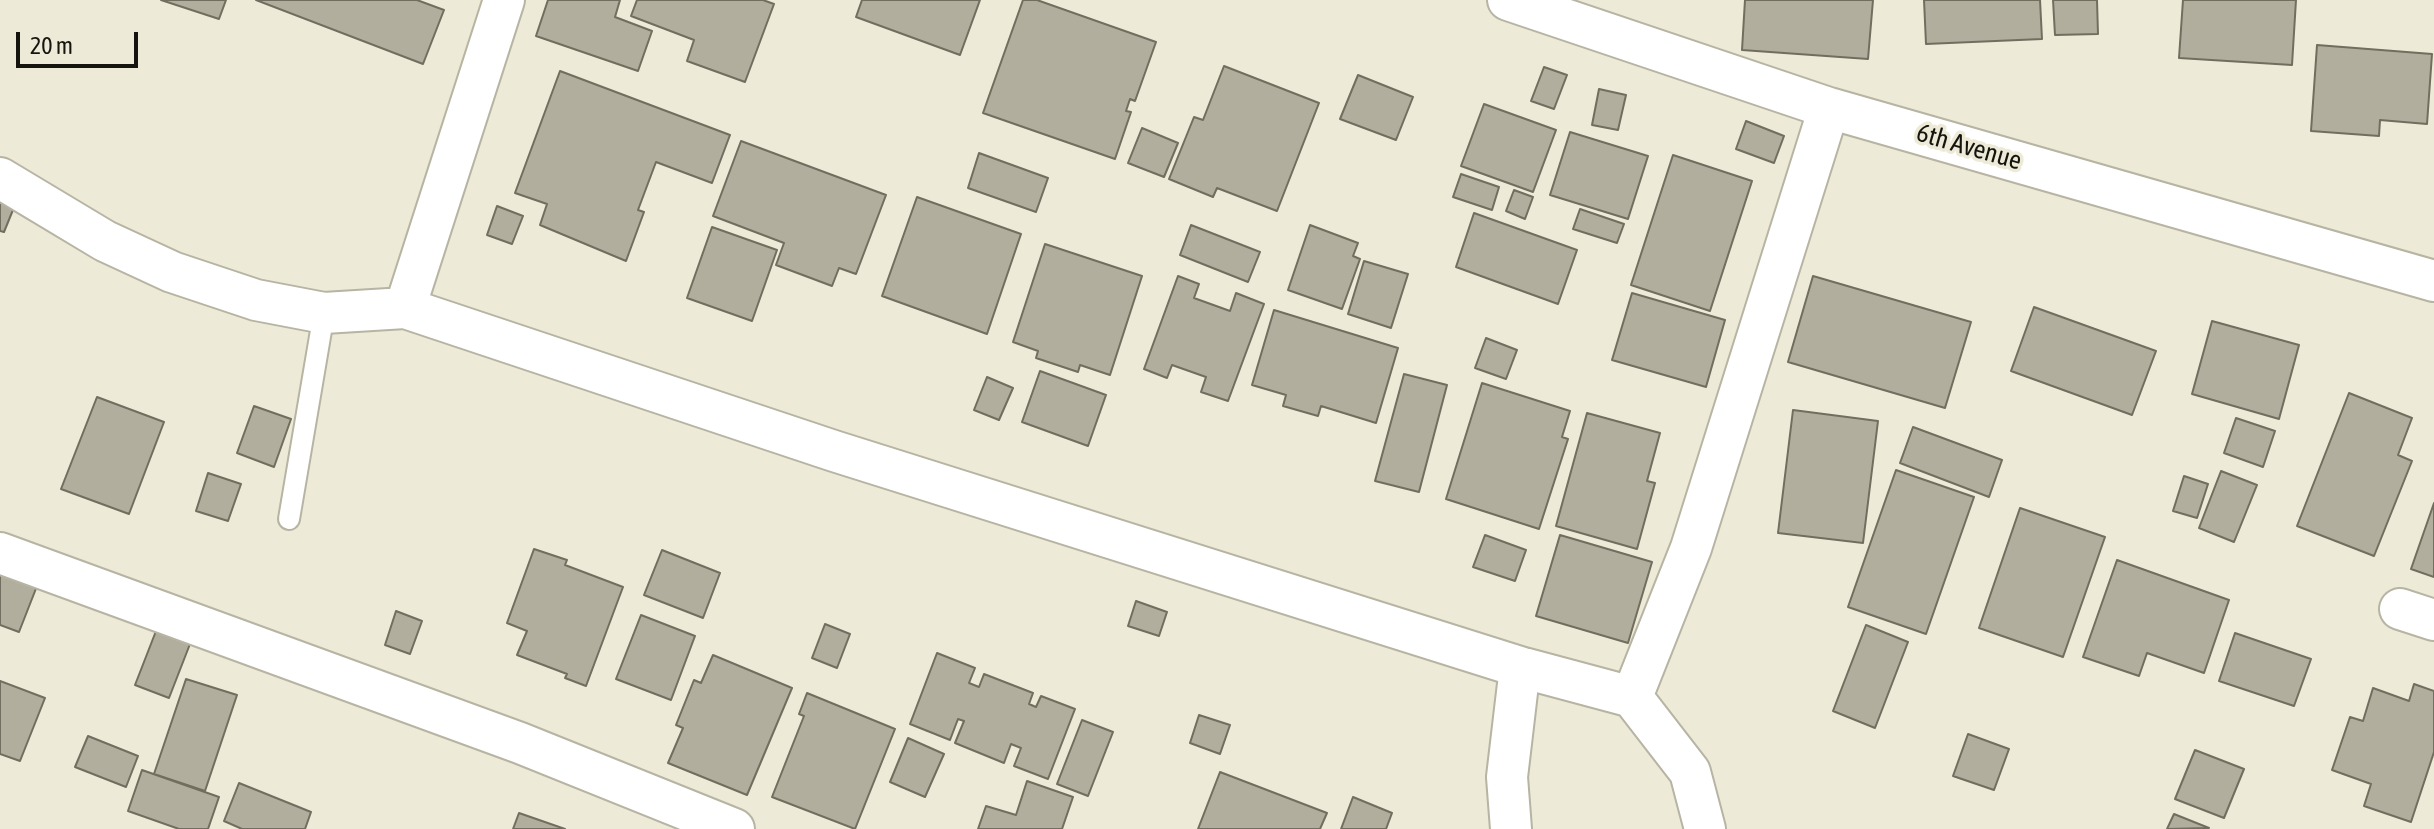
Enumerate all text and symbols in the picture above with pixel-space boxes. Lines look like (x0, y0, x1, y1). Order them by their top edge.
scale bar (20, 16, 142, 66)
text: 20 m (30, 32, 73, 59)
street label: 6th Avenue (1913, 117, 2025, 177)

